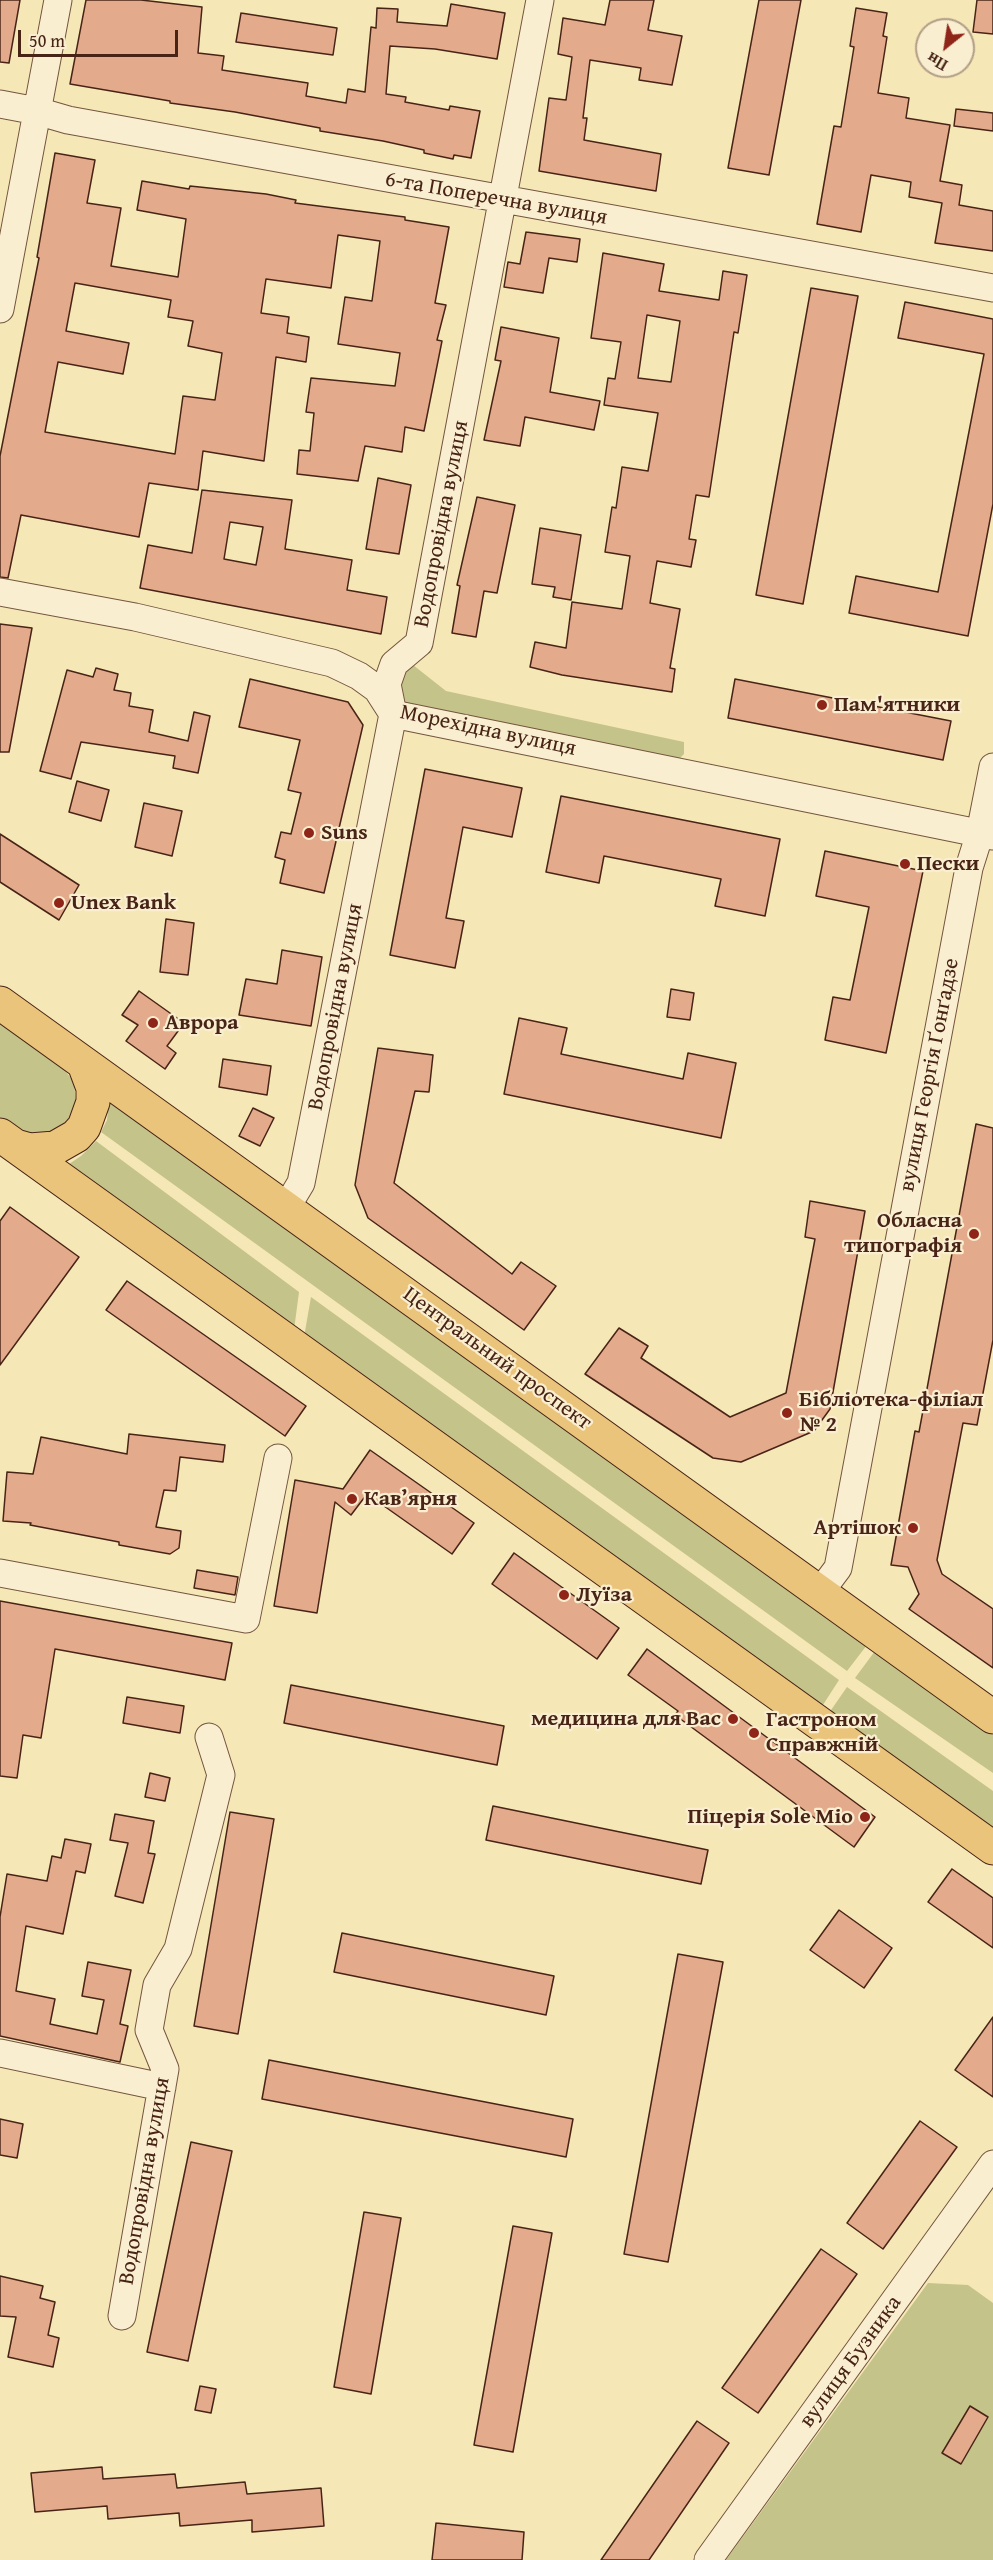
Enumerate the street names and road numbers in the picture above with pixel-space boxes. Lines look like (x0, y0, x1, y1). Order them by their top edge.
street label: 6-та Поперечна вулиця (383, 166, 609, 232)
street label: Водопровідна вулиця (409, 418, 475, 630)
street label: Морехідна вулиця (398, 699, 578, 763)
street label: Водопровідна вулиця (303, 901, 369, 1113)
street label: вулиця Георгія Ґонґадзе (894, 956, 966, 1194)
street label: Центральний проспект (398, 1282, 596, 1436)
street label: Водопровідна вулиця (114, 2075, 176, 2287)
street label: вулиця Бузника (794, 2291, 908, 2433)

